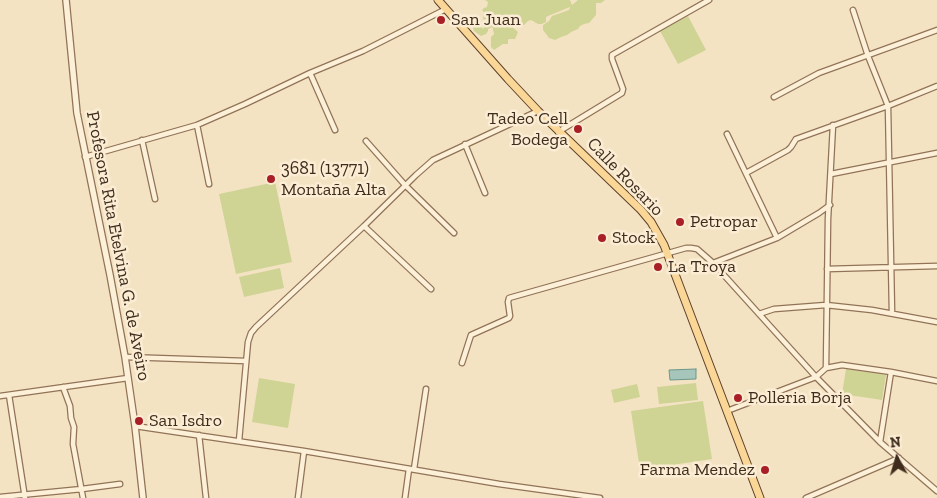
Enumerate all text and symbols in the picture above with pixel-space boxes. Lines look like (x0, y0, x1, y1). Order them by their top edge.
place label: San Juan (451, 9, 521, 31)
marker: San Juan (435, 14, 447, 26)
place label: Tadeo Cell Bodega (487, 108, 568, 150)
street label: Profesora Rita Etelvina G. de Aveiro (81, 109, 155, 383)
marker: Tadeo Cell Bodega (572, 123, 584, 135)
street label: Calle Rosario (582, 133, 668, 221)
place label: 3681 (13771) Montaña Alta (281, 158, 386, 200)
marker: 3681 (13771) Montaña Alta (265, 173, 277, 185)
place label: Petropar (690, 211, 758, 233)
marker: Petropar (674, 216, 686, 228)
place label: Stock (612, 227, 655, 249)
marker: Stock (596, 232, 608, 244)
place label: La Troya (668, 256, 736, 278)
marker: La Troya (652, 261, 664, 273)
place label: Polleria Borja (748, 387, 851, 409)
marker: Polleria Borja (732, 392, 744, 404)
place label: San Isdro (149, 410, 222, 432)
marker: San Isdro (133, 415, 145, 427)
north arrow (872, 433, 922, 483)
text: N (889, 434, 902, 452)
place label: Farma Mendez (640, 459, 755, 481)
marker: Farma Mendez (759, 464, 771, 476)

